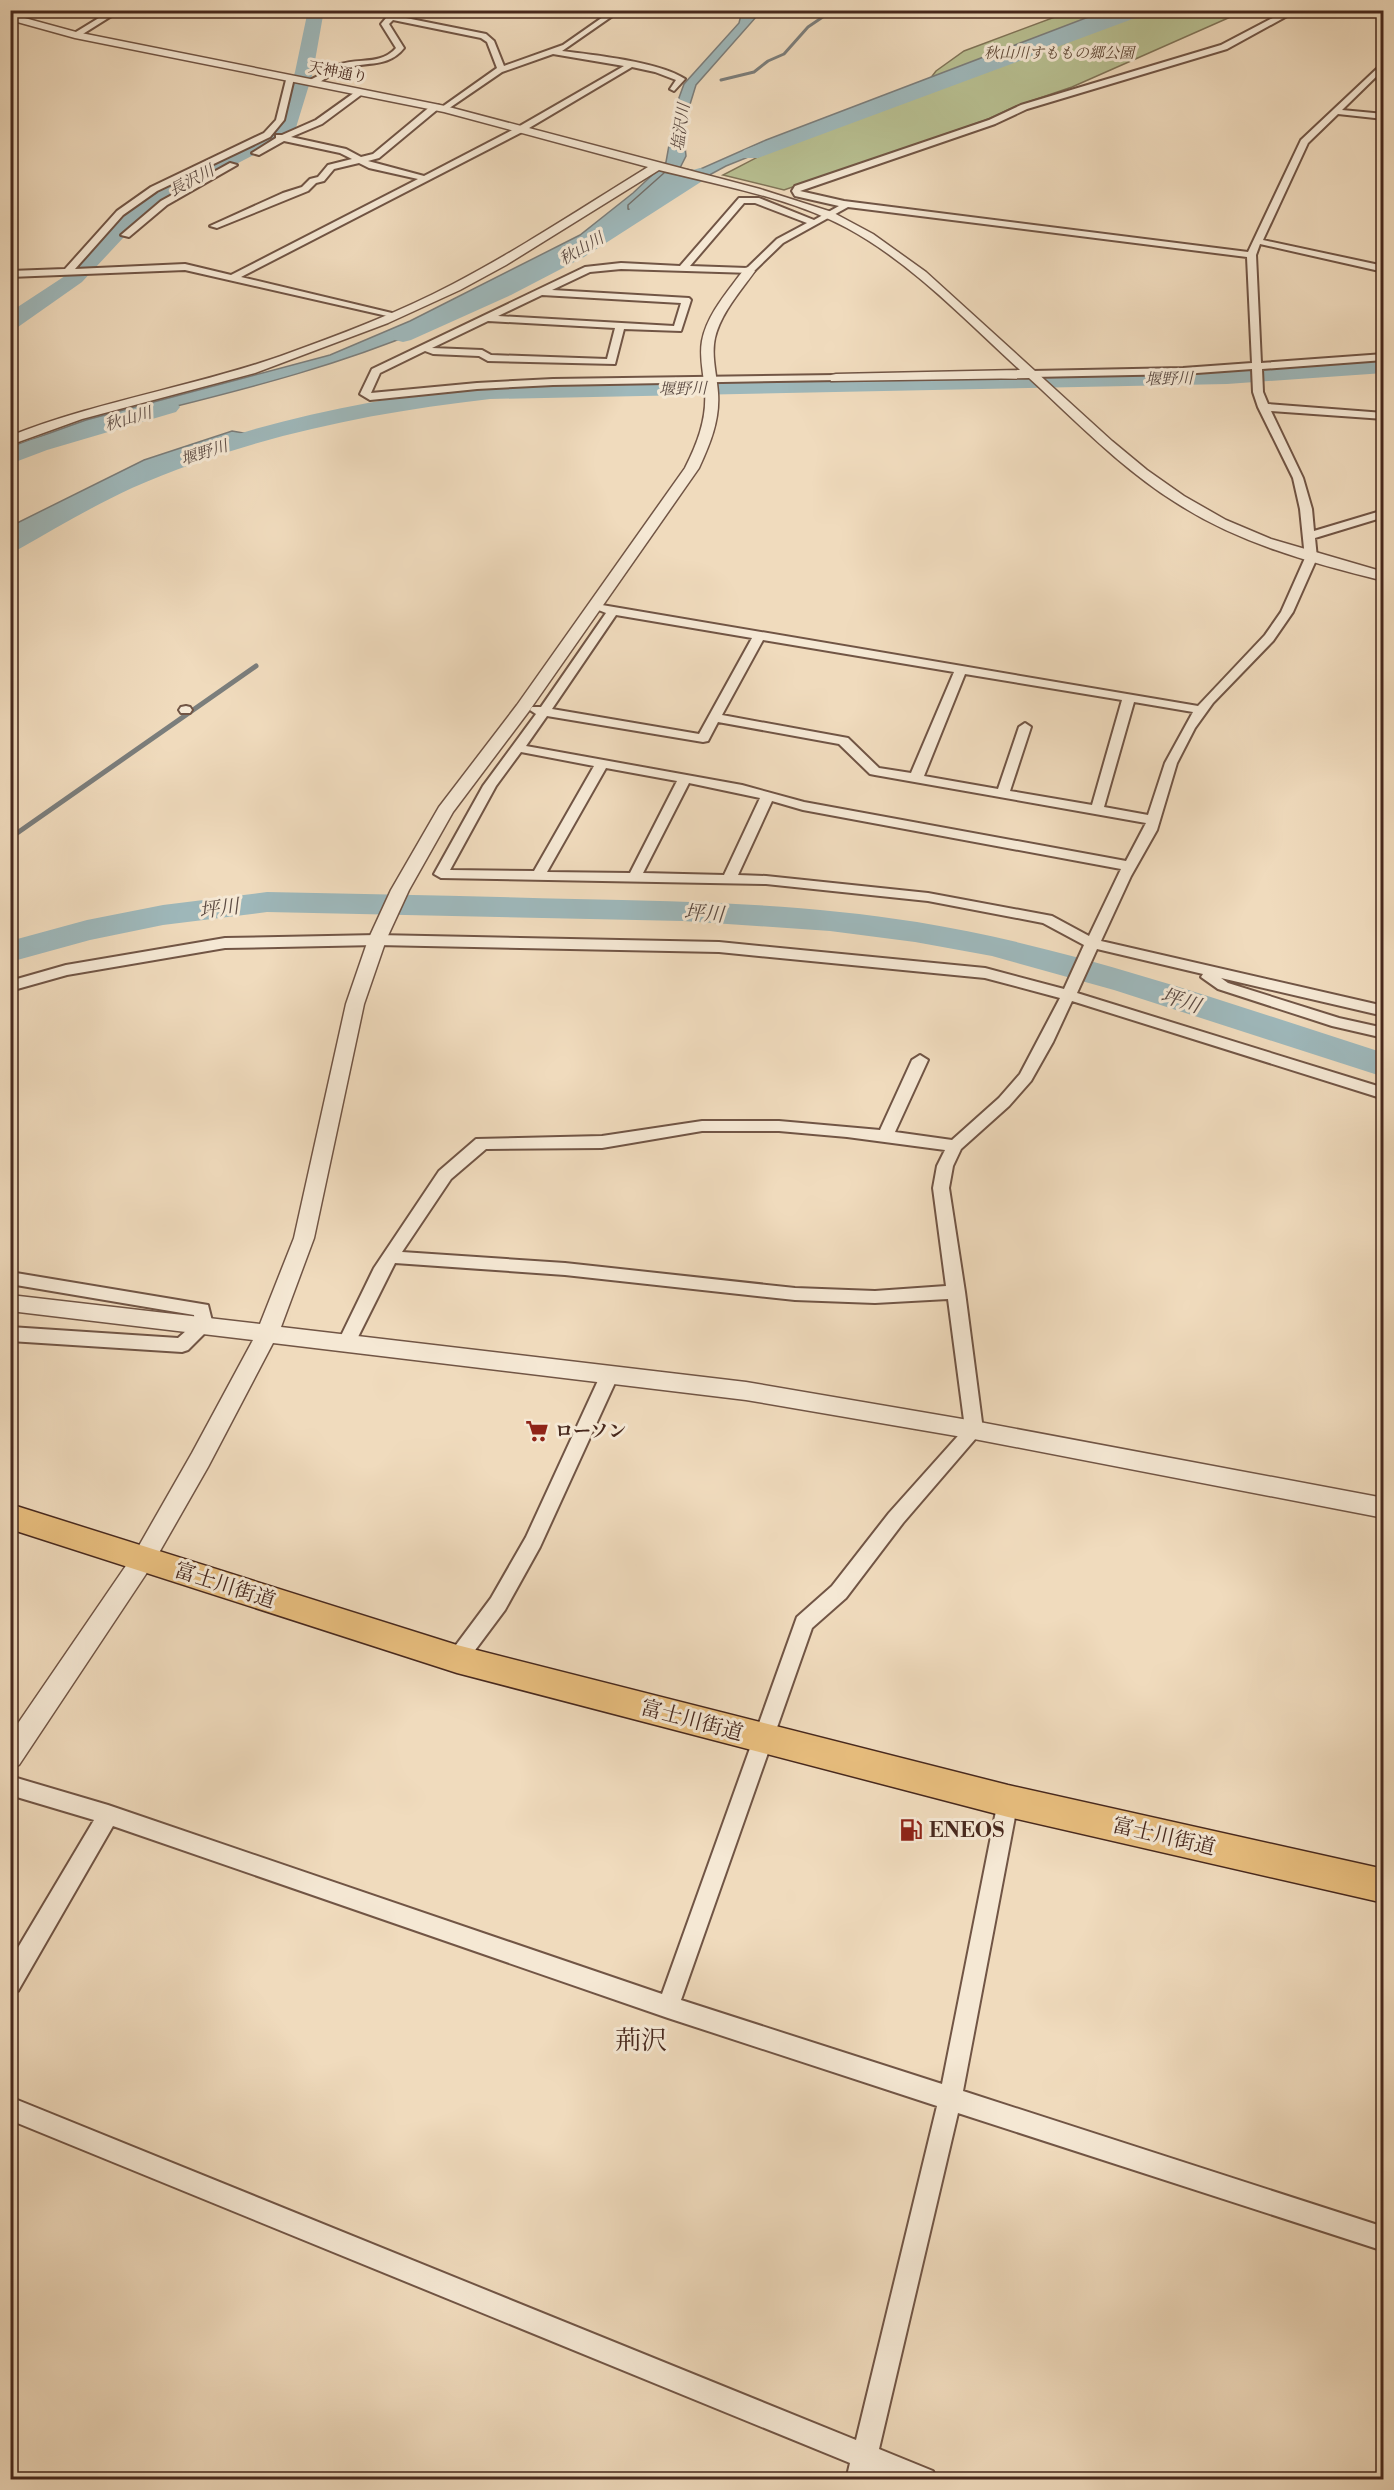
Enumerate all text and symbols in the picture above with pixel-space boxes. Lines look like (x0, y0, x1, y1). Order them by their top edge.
park label: 秋山川すももの郷公園 (984, 44, 1137, 63)
street label: 天神通り (307, 57, 369, 88)
water label: 塩沢川 (668, 100, 695, 152)
water label: 長沢川 (166, 160, 219, 201)
water label: 秋山川 (556, 227, 609, 270)
water label: 堰野川 (1145, 369, 1195, 389)
water label: 堰野川 (659, 379, 709, 399)
water label: 秋山川 (102, 402, 156, 435)
water label: 堰野川 (178, 435, 232, 470)
water label: 坪川 (198, 894, 243, 924)
water label: 坪川 (683, 901, 727, 929)
water label: 坪川 (1158, 983, 1205, 1020)
supermarket icon: ローソン (524, 1418, 550, 1444)
place label: ローソン (555, 1420, 626, 1443)
street label: 富士川街道 (171, 1557, 279, 1615)
street label: 富士川街道 (638, 1695, 746, 1747)
street label: 富士川街道 (1110, 1812, 1218, 1861)
fuel station icon: ENEOS (898, 1817, 924, 1843)
place label: ENEOS (929, 1818, 1004, 1844)
district label: 荊沢 (615, 2025, 667, 2057)

